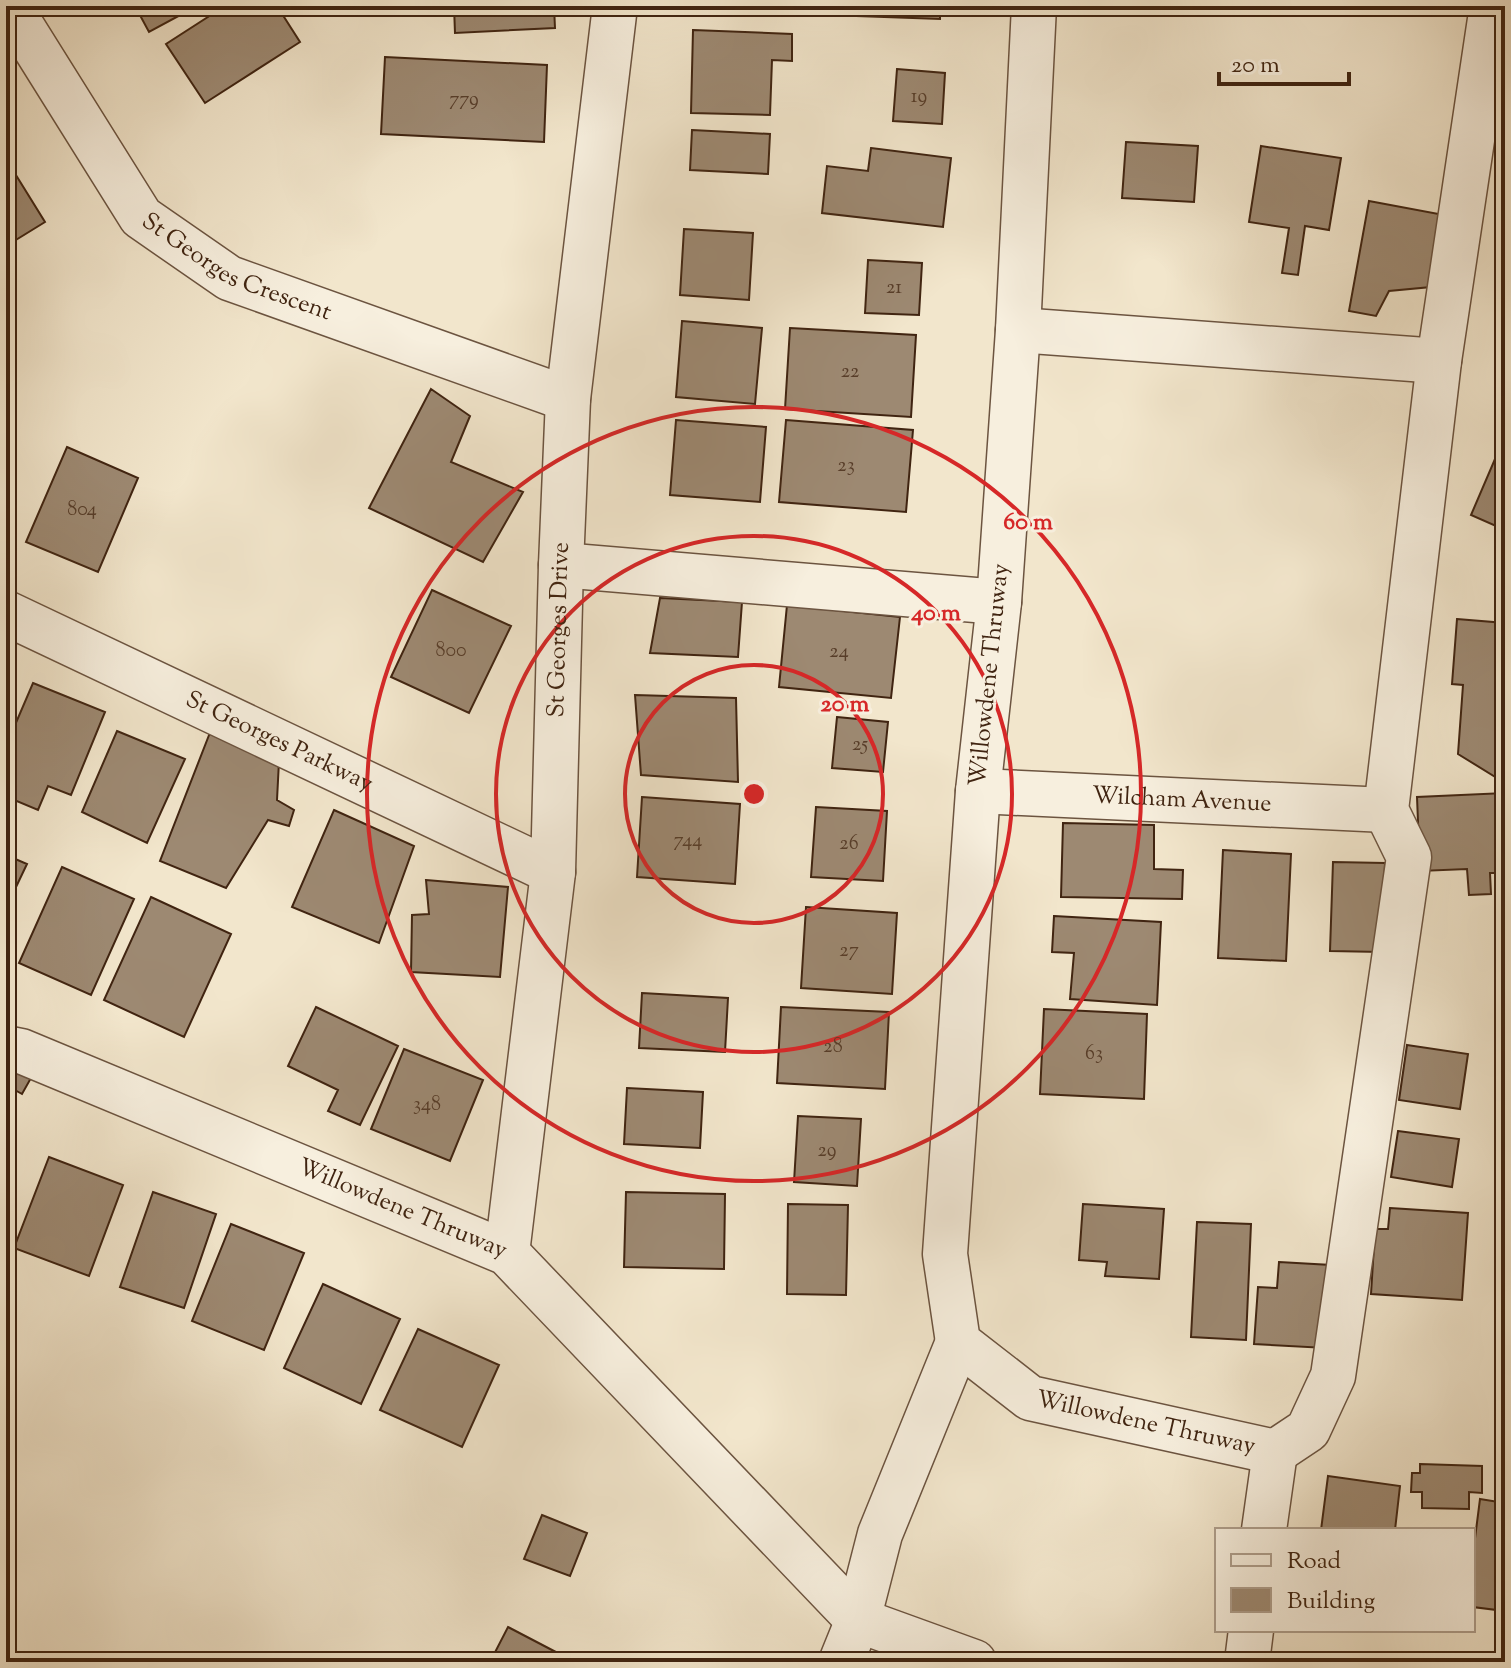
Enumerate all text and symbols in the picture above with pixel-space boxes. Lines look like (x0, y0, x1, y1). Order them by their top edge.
scale bar (1219, 36, 1349, 86)
text: 20 m (1231, 49, 1280, 83)
house number: 19 (911, 83, 927, 112)
house number: 779 (449, 86, 479, 115)
street label: St Georges Crescent (134, 205, 336, 330)
house number: 21 (886, 274, 902, 303)
house number: 22 (841, 358, 859, 387)
house number: 23 (837, 452, 855, 481)
house number: 804 (67, 496, 97, 525)
text: 60 m (1003, 506, 1053, 540)
street label: St Georges Drive (540, 541, 579, 718)
street label: Willowdene Thruway (961, 562, 1019, 788)
text: 40 m (910, 597, 961, 631)
house number: 800 (435, 637, 467, 666)
house number: 24 (829, 638, 849, 667)
street label: St Georges Parkway (179, 683, 378, 801)
text: 20 m (821, 688, 870, 722)
house number: 25 (852, 731, 868, 760)
street label: Wilcham Avenue (1091, 779, 1272, 822)
centre of rings (740, 780, 768, 808)
house number: 744 (674, 827, 702, 856)
house number: 26 (839, 830, 859, 859)
house number: 27 (839, 937, 859, 966)
house number: 28 (823, 1033, 843, 1062)
house number: 63 (1085, 1040, 1103, 1069)
house number: 348 (413, 1091, 441, 1120)
house number: 29 (817, 1137, 837, 1166)
street label: Willowdene Thruway (292, 1151, 512, 1268)
street label: Willowdene Thruway (1033, 1383, 1259, 1464)
legend (1215, 1528, 1475, 1632)
text: Road (1287, 1545, 1341, 1579)
text: Building (1287, 1585, 1376, 1619)

